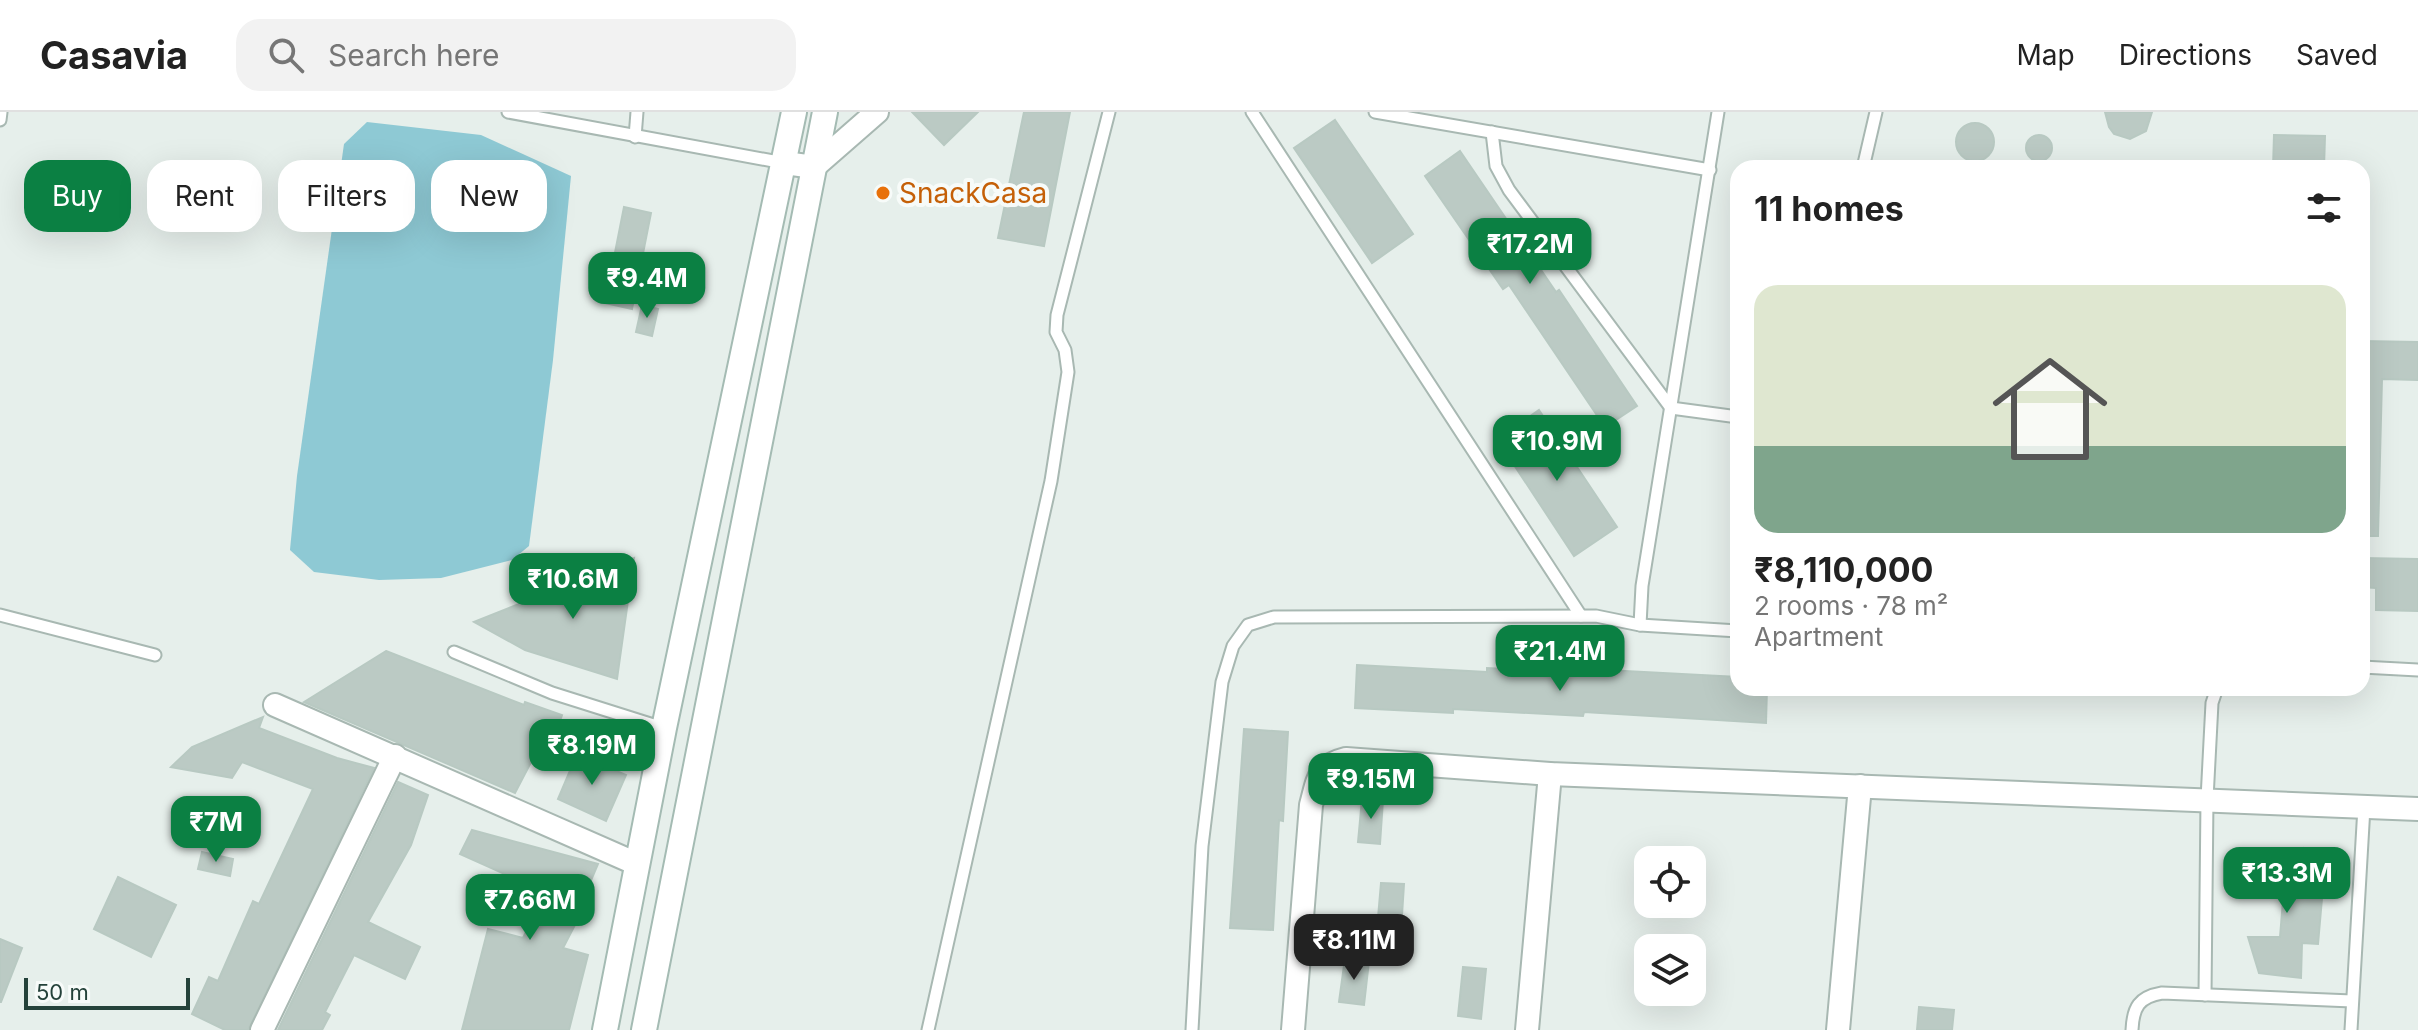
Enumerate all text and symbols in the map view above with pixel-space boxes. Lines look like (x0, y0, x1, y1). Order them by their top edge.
search box (236, 19, 796, 91)
text: Casavia (40, 32, 188, 78)
icon: search (264, 33, 308, 77)
text: Search here (328, 37, 500, 73)
text: Map (2016, 38, 2075, 72)
text: Directions (2119, 38, 2252, 72)
text: Saved (2296, 38, 2378, 72)
chip: Buy (24, 160, 131, 232)
chip: Rent (147, 160, 262, 232)
chip: Filters (278, 160, 415, 232)
chip: New (431, 160, 547, 232)
place label: SnackCasa (899, 176, 1047, 210)
marker: SnackCasa (874, 184, 892, 202)
icon: filters (2302, 186, 2346, 230)
text: 11 homes (1754, 188, 1904, 229)
pin: ₹17.2M (1465, 218, 1595, 286)
text: ₹17.2M (1486, 228, 1574, 259)
pin: ₹9.4M (591, 252, 703, 320)
text: ₹9.4M (606, 262, 688, 293)
icon: home (1978, 337, 2122, 481)
pin: ₹10.9M (1492, 415, 1622, 483)
text: ₹10.9M (1511, 425, 1603, 456)
text: ₹8,110,000 (1754, 549, 1934, 590)
pin: ₹10.6M (508, 553, 638, 621)
text: ₹10.6M (527, 563, 619, 594)
text: 2 rooms · 78 m² (1754, 590, 1948, 621)
text: Apartment (1754, 621, 1883, 652)
pin: ₹21.4M (1495, 625, 1625, 693)
text: ₹21.4M (1514, 635, 1606, 666)
pin: ₹8.19M (527, 719, 657, 787)
text: ₹8.19M (547, 729, 637, 760)
pin: ₹9.15M (1306, 753, 1436, 821)
text: ₹9.15M (1326, 763, 1416, 794)
pin: ₹7M (177, 796, 255, 864)
text: ₹7M (189, 806, 243, 837)
map controls (1634, 846, 1706, 1006)
button: locate (1634, 846, 1706, 918)
pin: ₹13.3M (2222, 847, 2352, 915)
text: ₹13.3M (2241, 857, 2333, 888)
pin: ₹7.66M (465, 874, 595, 942)
text: ₹7.66M (484, 884, 576, 915)
pin: ₹8.11M (1289, 914, 1419, 982)
text: ₹8.11M (1312, 924, 1396, 955)
button: layers (1634, 934, 1706, 1006)
scale bar (24, 974, 190, 1010)
text: 50 m (36, 979, 89, 1005)

